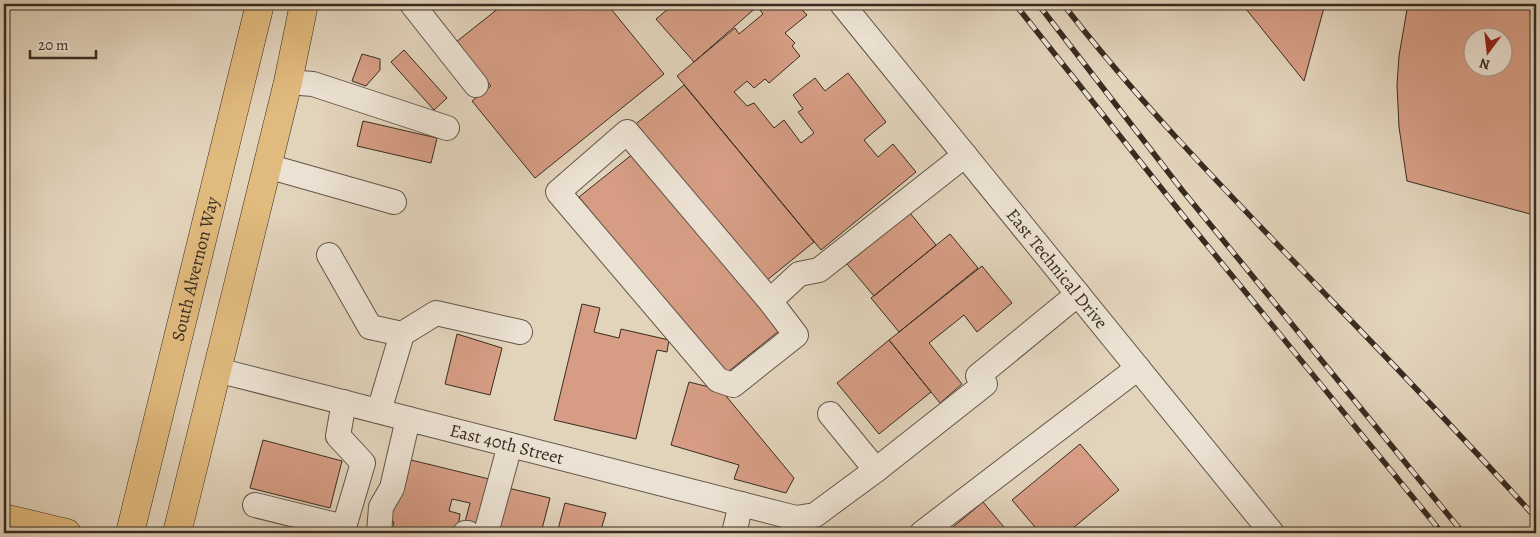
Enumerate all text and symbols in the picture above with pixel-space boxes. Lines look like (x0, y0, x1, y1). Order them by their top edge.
scale bar (30, 28, 96, 60)
north arrow (1462, 28, 1512, 78)
text: 20 m (38, 35, 69, 55)
text: N (1477, 54, 1492, 75)
street label: South Alvernon Way (166, 193, 224, 344)
street label: East Technical Drive (1001, 203, 1113, 334)
street label: East 40th Street (447, 418, 566, 470)

